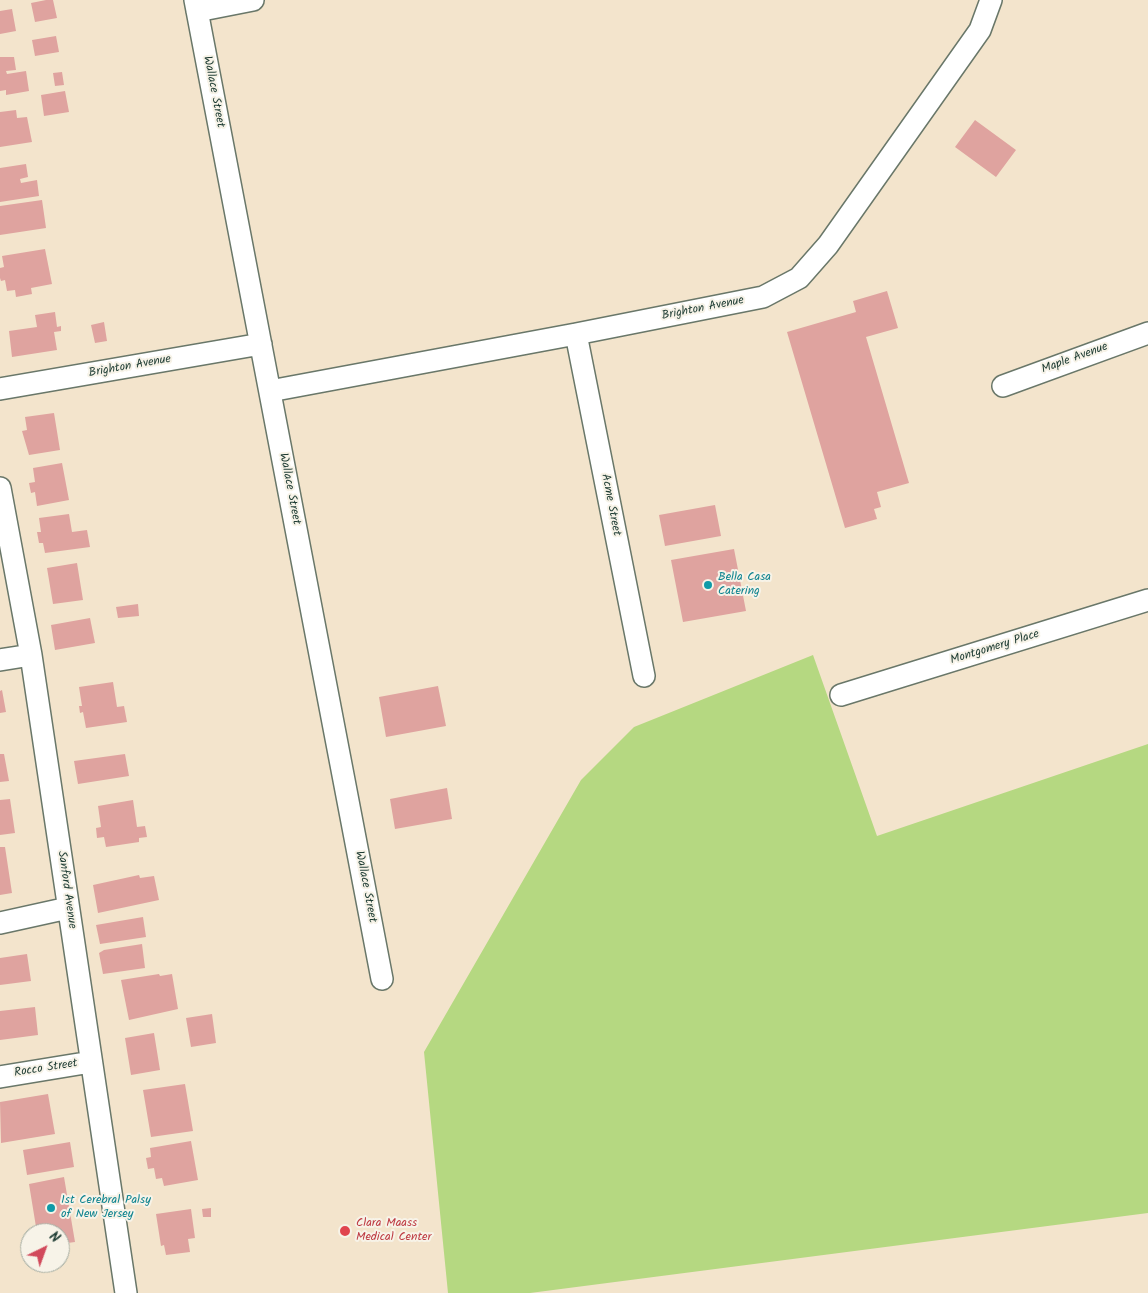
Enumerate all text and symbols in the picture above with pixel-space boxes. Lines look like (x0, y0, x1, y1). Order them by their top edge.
street label: Wallace Street (199, 55, 227, 129)
street label: Brighton Avenue (661, 294, 745, 324)
street label: Maple Avenue (1040, 340, 1110, 378)
street label: Brighton Avenue (88, 353, 172, 381)
street label: Wallace Street (275, 452, 303, 526)
street label: Acme Street (597, 473, 623, 537)
place label: Bella Casa Catering (718, 571, 771, 599)
marker: Bella Casa Catering (702, 579, 714, 591)
street label: Montgomery Place (949, 628, 1041, 668)
street label: Sanford Avenue (53, 850, 79, 930)
street label: Wallace Street (351, 850, 379, 924)
street label: Rocco Street (13, 1057, 79, 1081)
place label: 1st Cerebral Palsy of New Jersey (61, 1194, 151, 1222)
marker: 1st Cerebral Palsy of New Jersey (45, 1202, 57, 1214)
place label: Clara Maass Medical Center (356, 1217, 431, 1245)
north arrow (20, 1223, 70, 1273)
marker: Clara Maass Medical Center (338, 1224, 352, 1238)
text: N (44, 1226, 65, 1249)

